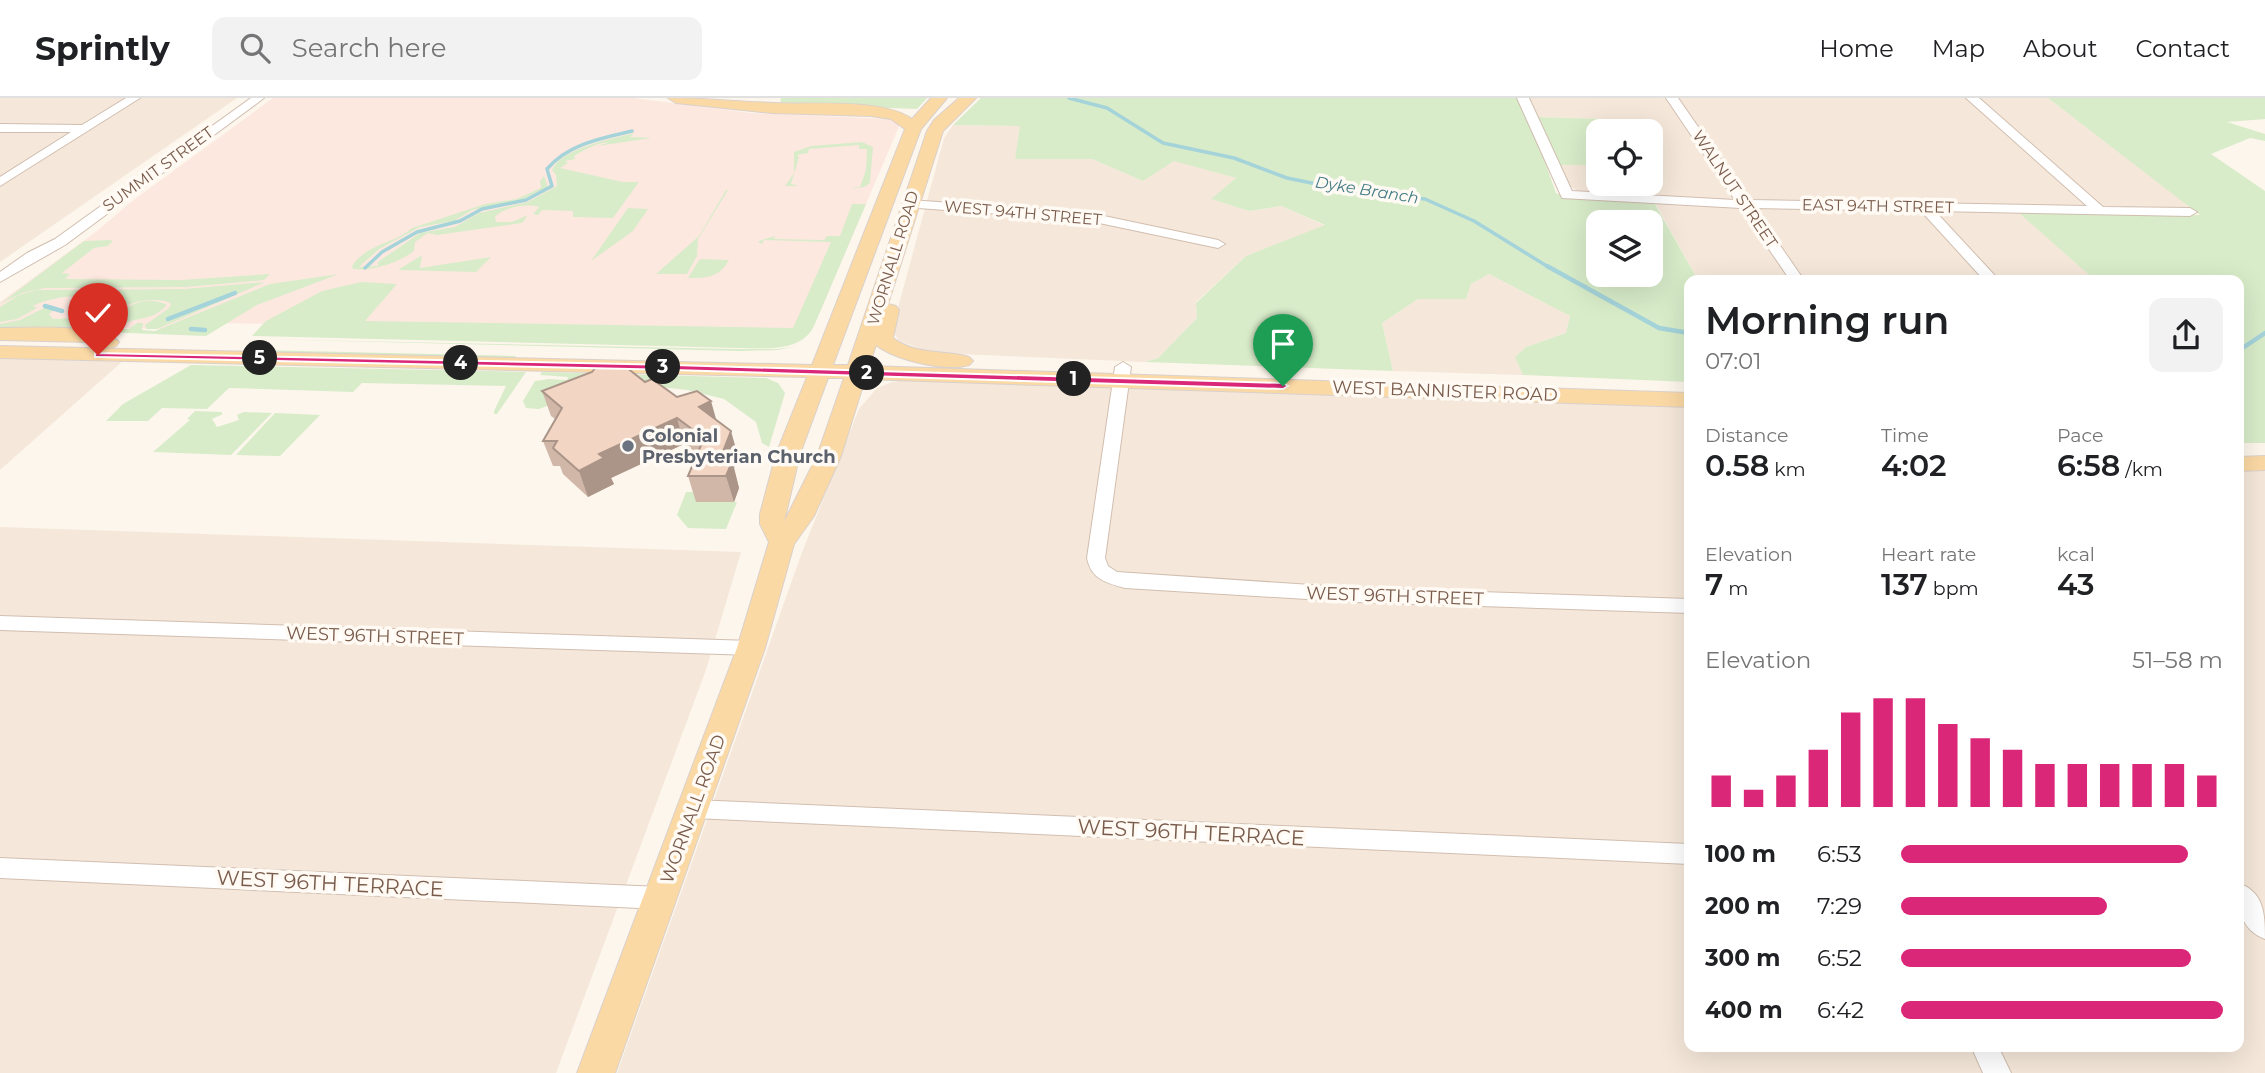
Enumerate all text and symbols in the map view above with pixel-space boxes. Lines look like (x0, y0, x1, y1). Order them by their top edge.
search box (212, 17, 702, 80)
text: Sprintly (35, 28, 170, 68)
icon: search (236, 29, 274, 67)
text: Search here (292, 32, 446, 64)
text: Home (1819, 34, 1894, 63)
text: Map (1932, 34, 1985, 63)
text: About (2023, 34, 2097, 63)
text: Contact (2135, 34, 2230, 63)
map controls (1586, 119, 1663, 287)
button: locate (1586, 119, 1663, 196)
street label: SUMMIT STREET (99, 122, 218, 216)
street label: WALNUT STREET (1689, 127, 1782, 252)
water label: Dyke Branch (1314, 172, 1420, 208)
street label: WORNALL ROAD (864, 189, 922, 327)
street label: EAST 94TH STREET (1802, 195, 1955, 217)
street label: WEST 94TH STREET (943, 197, 1103, 229)
button: layers (1586, 210, 1663, 287)
pin (68, 283, 128, 355)
icon: check (79, 294, 117, 332)
text: Morning run (1705, 297, 1949, 344)
button: share (2149, 298, 2223, 372)
pin (1253, 314, 1313, 386)
icon: arrive (1264, 325, 1302, 363)
pin: 5 (243, 341, 278, 376)
pin: 4 (444, 345, 478, 380)
text: 5 (254, 346, 265, 369)
text: 07:01 (1705, 347, 1762, 375)
pin: 3 (646, 350, 680, 384)
text: 4 (454, 351, 467, 374)
text: 3 (657, 355, 668, 378)
pin: 2 (850, 356, 884, 390)
text: 2 (861, 361, 872, 384)
pin: 1 (1056, 362, 1092, 396)
text: 1 (1070, 367, 1077, 390)
street label: WEST BANNISTER ROAD (1332, 376, 1558, 406)
text: Distance (1705, 424, 1788, 447)
text: Time (1881, 424, 1929, 447)
text: Pace (2057, 424, 2104, 447)
place label: Colonial Presbyterian Church (642, 425, 836, 468)
marker: Colonial Presbyterian Church (620, 438, 636, 454)
text: 0.58 (1705, 447, 1769, 484)
text: 4:02 (1881, 447, 1947, 484)
text: 6:58 (2057, 447, 2120, 484)
text: km (1769, 458, 1806, 481)
text: /km (2120, 458, 2163, 481)
text: Elevation (1705, 543, 1793, 566)
text: Heart rate (1881, 543, 1976, 566)
text: kcal (2057, 543, 2095, 566)
text: 7 (1705, 566, 1723, 603)
text: 137 (1881, 566, 1928, 603)
text: 43 (2057, 566, 2095, 603)
text: m (1723, 577, 1748, 600)
text: bpm (1928, 577, 1979, 600)
street label: WEST 96TH STREET (1306, 582, 1485, 610)
street label: WEST 96TH STREET (286, 622, 465, 650)
text: Elevation (1705, 646, 1811, 674)
text: 51–58 m (2132, 646, 2223, 674)
street label: WORNALL ROAD (656, 732, 730, 886)
street label: WEST 96TH TERRACE (1077, 814, 1305, 850)
text: 100 m (1705, 840, 1776, 868)
text: 6:53 (1817, 840, 1862, 868)
street label: WEST 96TH TERRACE (216, 865, 444, 901)
text: 200 m (1705, 892, 1780, 920)
text: 7:29 (1817, 892, 1862, 920)
text: 300 m (1705, 944, 1781, 972)
text: 6:52 (1817, 944, 1862, 972)
text: 400 m (1705, 996, 1783, 1024)
text: 6:42 (1817, 996, 1864, 1024)

